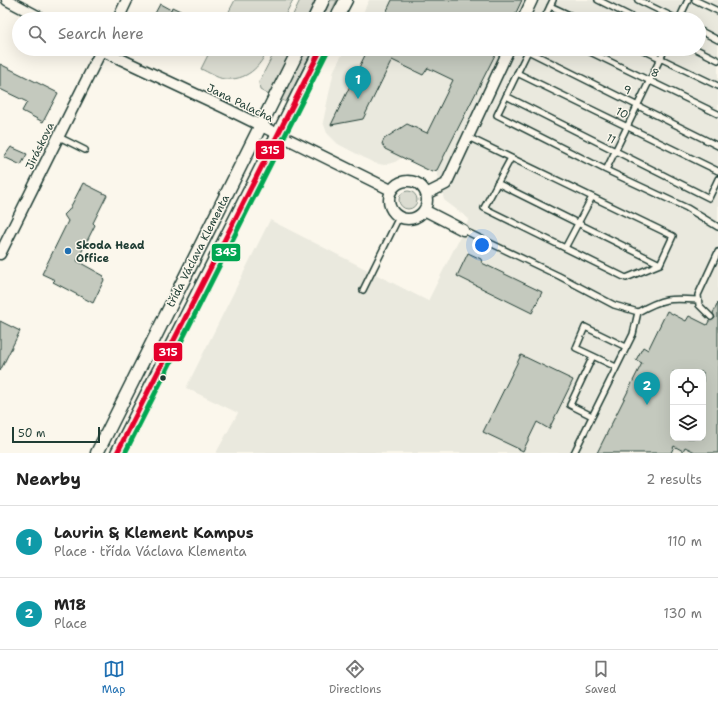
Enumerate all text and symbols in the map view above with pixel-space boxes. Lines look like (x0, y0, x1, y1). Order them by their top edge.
search box (12, 12, 706, 56)
icon: search (26, 23, 48, 45)
text: Search here (58, 24, 144, 44)
street label: 8 (648, 65, 662, 81)
pin: 1 (345, 66, 371, 99)
street label: Jana Palacha (204, 80, 276, 126)
street label: 9 (620, 82, 634, 98)
street label: 10 (613, 104, 631, 122)
street label: Jiráskova (22, 120, 58, 172)
street label: 11 (604, 130, 618, 148)
line badge: 315 (255, 140, 285, 160)
text: 315 (260, 143, 280, 158)
street label: třída Václava Klementa (163, 192, 233, 310)
your location (472, 235, 492, 255)
place label: Skoda Head Office (76, 238, 145, 266)
line badge: 345 (211, 243, 241, 262)
text: 345 (215, 245, 237, 260)
marker: Skoda Head Office (63, 246, 73, 256)
line badge: 315 (153, 342, 183, 362)
text: 315 (158, 345, 178, 360)
map controls (670, 369, 706, 441)
button: locate (670, 369, 706, 405)
pin: 2 (634, 372, 660, 405)
unlabelled marker (158, 373, 168, 383)
button: layers (670, 405, 706, 441)
scale bar (12, 425, 100, 444)
text: 50 m (18, 426, 46, 441)
text: Nearby (16, 468, 81, 490)
text: 2 results (646, 471, 702, 488)
text: Laurin & Klement Kampus (54, 523, 254, 543)
text: 1 (26, 533, 32, 550)
text: 110 m (667, 533, 702, 550)
text: Place · třída Václava Klementa (54, 543, 247, 560)
text: M18 (54, 595, 86, 615)
text: 2 (24, 605, 34, 622)
text: 130 m (664, 605, 702, 622)
text: Place (54, 615, 87, 632)
tab: Map (102, 658, 125, 697)
tab: Directions (329, 658, 381, 697)
tab: Saved (585, 658, 616, 697)

